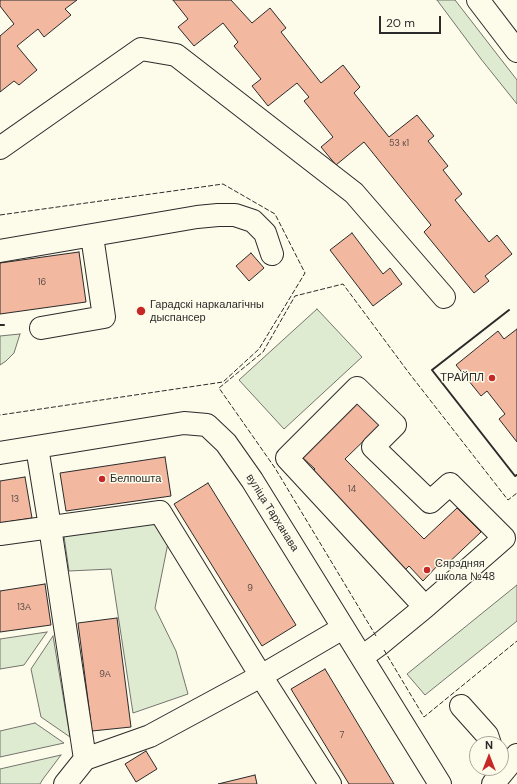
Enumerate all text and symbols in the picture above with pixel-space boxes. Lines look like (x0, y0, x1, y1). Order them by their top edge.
scale bar (381, 8, 443, 34)
text: 20 m (386, 15, 415, 31)
house number: 53 к1 (389, 139, 409, 149)
house number: 16 (38, 278, 46, 288)
place label: Гарадскі наркалагічны дыспансер (150, 298, 264, 324)
marker: Гарадскі наркалагічны дыспансер (135, 305, 147, 317)
place label: ТРАЙПЛ (440, 371, 484, 385)
marker: ТРАЙПЛ (487, 373, 497, 383)
place label: Белпошта (110, 472, 161, 486)
street label: вуліца Тарханава (243, 472, 301, 554)
marker: Белпошта (97, 474, 107, 484)
house number: 14 (348, 485, 356, 495)
house number: 13 (11, 495, 19, 505)
place label: Сярэдняя школа №48 (435, 557, 495, 583)
marker: Сярэдняя школа №48 (422, 565, 432, 575)
house number: 9 (247, 584, 253, 594)
house number: 13А (17, 603, 31, 613)
house number: 9А (99, 670, 111, 680)
house number: 7 (340, 731, 344, 741)
north arrow (469, 736, 509, 776)
text: N (485, 738, 493, 752)

